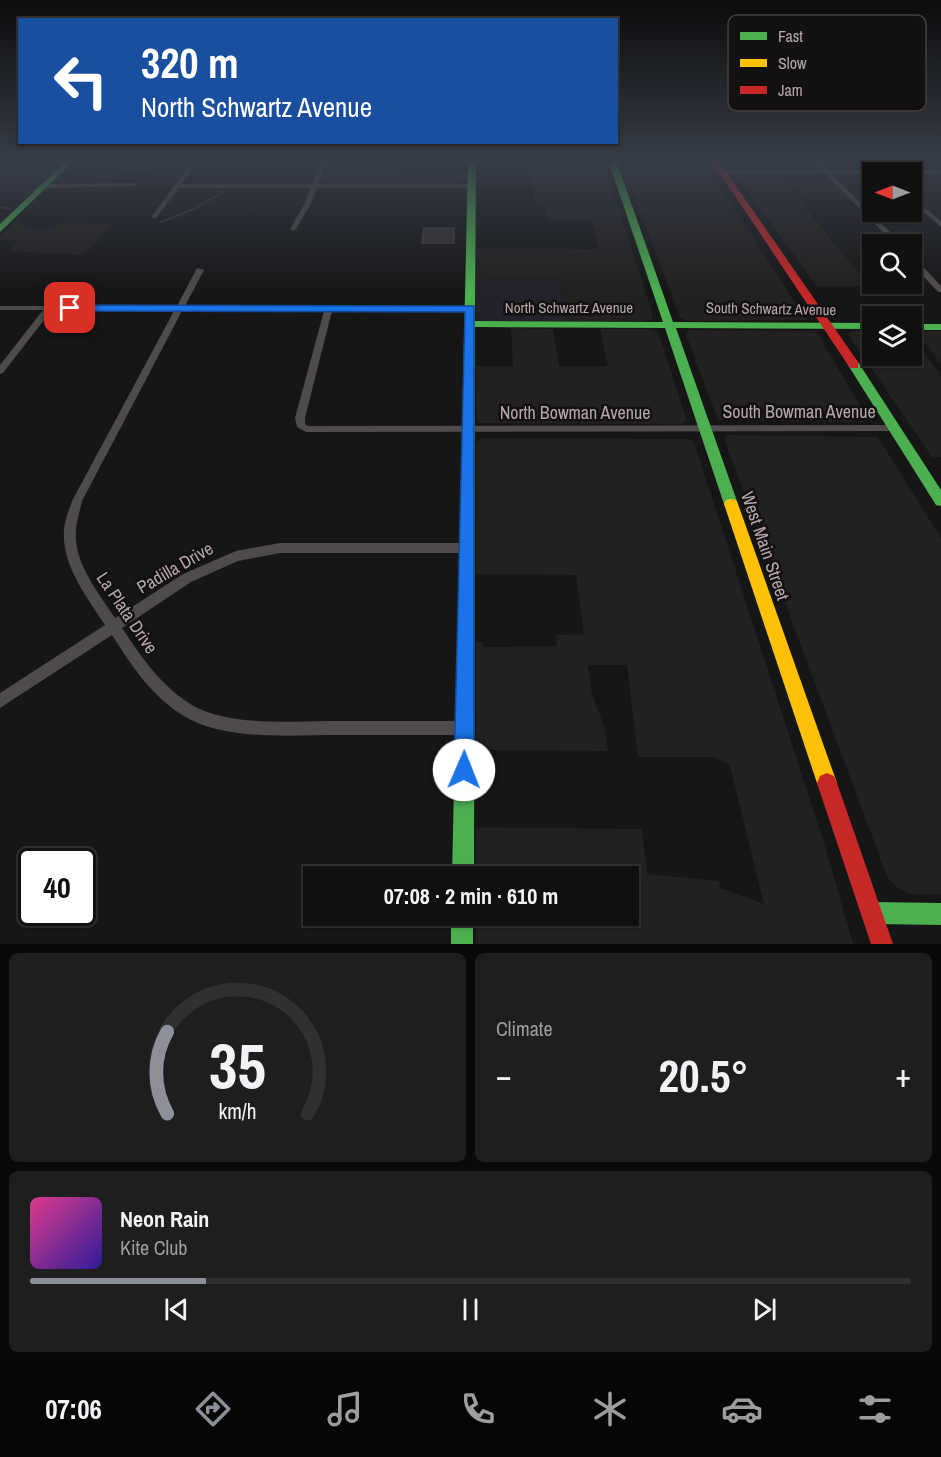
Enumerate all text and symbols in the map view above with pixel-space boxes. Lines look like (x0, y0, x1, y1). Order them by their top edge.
legend (728, 15, 926, 111)
text: Fast (778, 25, 803, 47)
text: 320 m (141, 35, 239, 91)
icon: left (42, 42, 120, 120)
text: Slow (778, 52, 807, 74)
text: Jam (778, 79, 803, 101)
text: North Schwartz Avenue (141, 89, 372, 125)
north arrow (862, 162, 922, 222)
map controls (862, 162, 922, 366)
button: search (862, 234, 922, 294)
pin (44, 282, 95, 333)
icon: arrive (53, 291, 86, 324)
street label: North Schwartz Avenue (505, 297, 633, 318)
street label: South Schwartz Avenue (706, 297, 837, 320)
button: layers (862, 306, 922, 366)
street label: South Bowman Avenue (722, 399, 876, 424)
street label: North Bowman Avenue (500, 400, 650, 425)
street label: West Main Street (735, 488, 796, 604)
street label: Padilla Drive (132, 536, 218, 600)
street label: La Plata Drive (91, 567, 164, 658)
position arrow (432, 738, 496, 802)
speed limit sign: 40 (18, 848, 96, 926)
text: 07:08 · 2 min · 610 m (384, 881, 558, 911)
text: Climate (496, 1015, 553, 1042)
text: 35 (209, 1023, 266, 1107)
text: 20.5° (659, 1045, 748, 1106)
text: − (496, 1053, 512, 1097)
text: + (895, 1053, 911, 1097)
text: km/h (218, 1098, 257, 1127)
text: Neon Rain (120, 1204, 209, 1234)
text: Kite Club (120, 1234, 187, 1261)
icon: previous (160, 1293, 193, 1326)
icon: pause (454, 1293, 487, 1326)
icon: next (748, 1293, 781, 1326)
icon: directions (192, 1388, 234, 1430)
icon: music (324, 1388, 366, 1430)
icon: phone (457, 1388, 499, 1430)
icon: climate (589, 1388, 631, 1430)
icon: car (721, 1388, 763, 1430)
icon: filters (854, 1388, 896, 1430)
text: 07:06 (45, 1391, 102, 1427)

